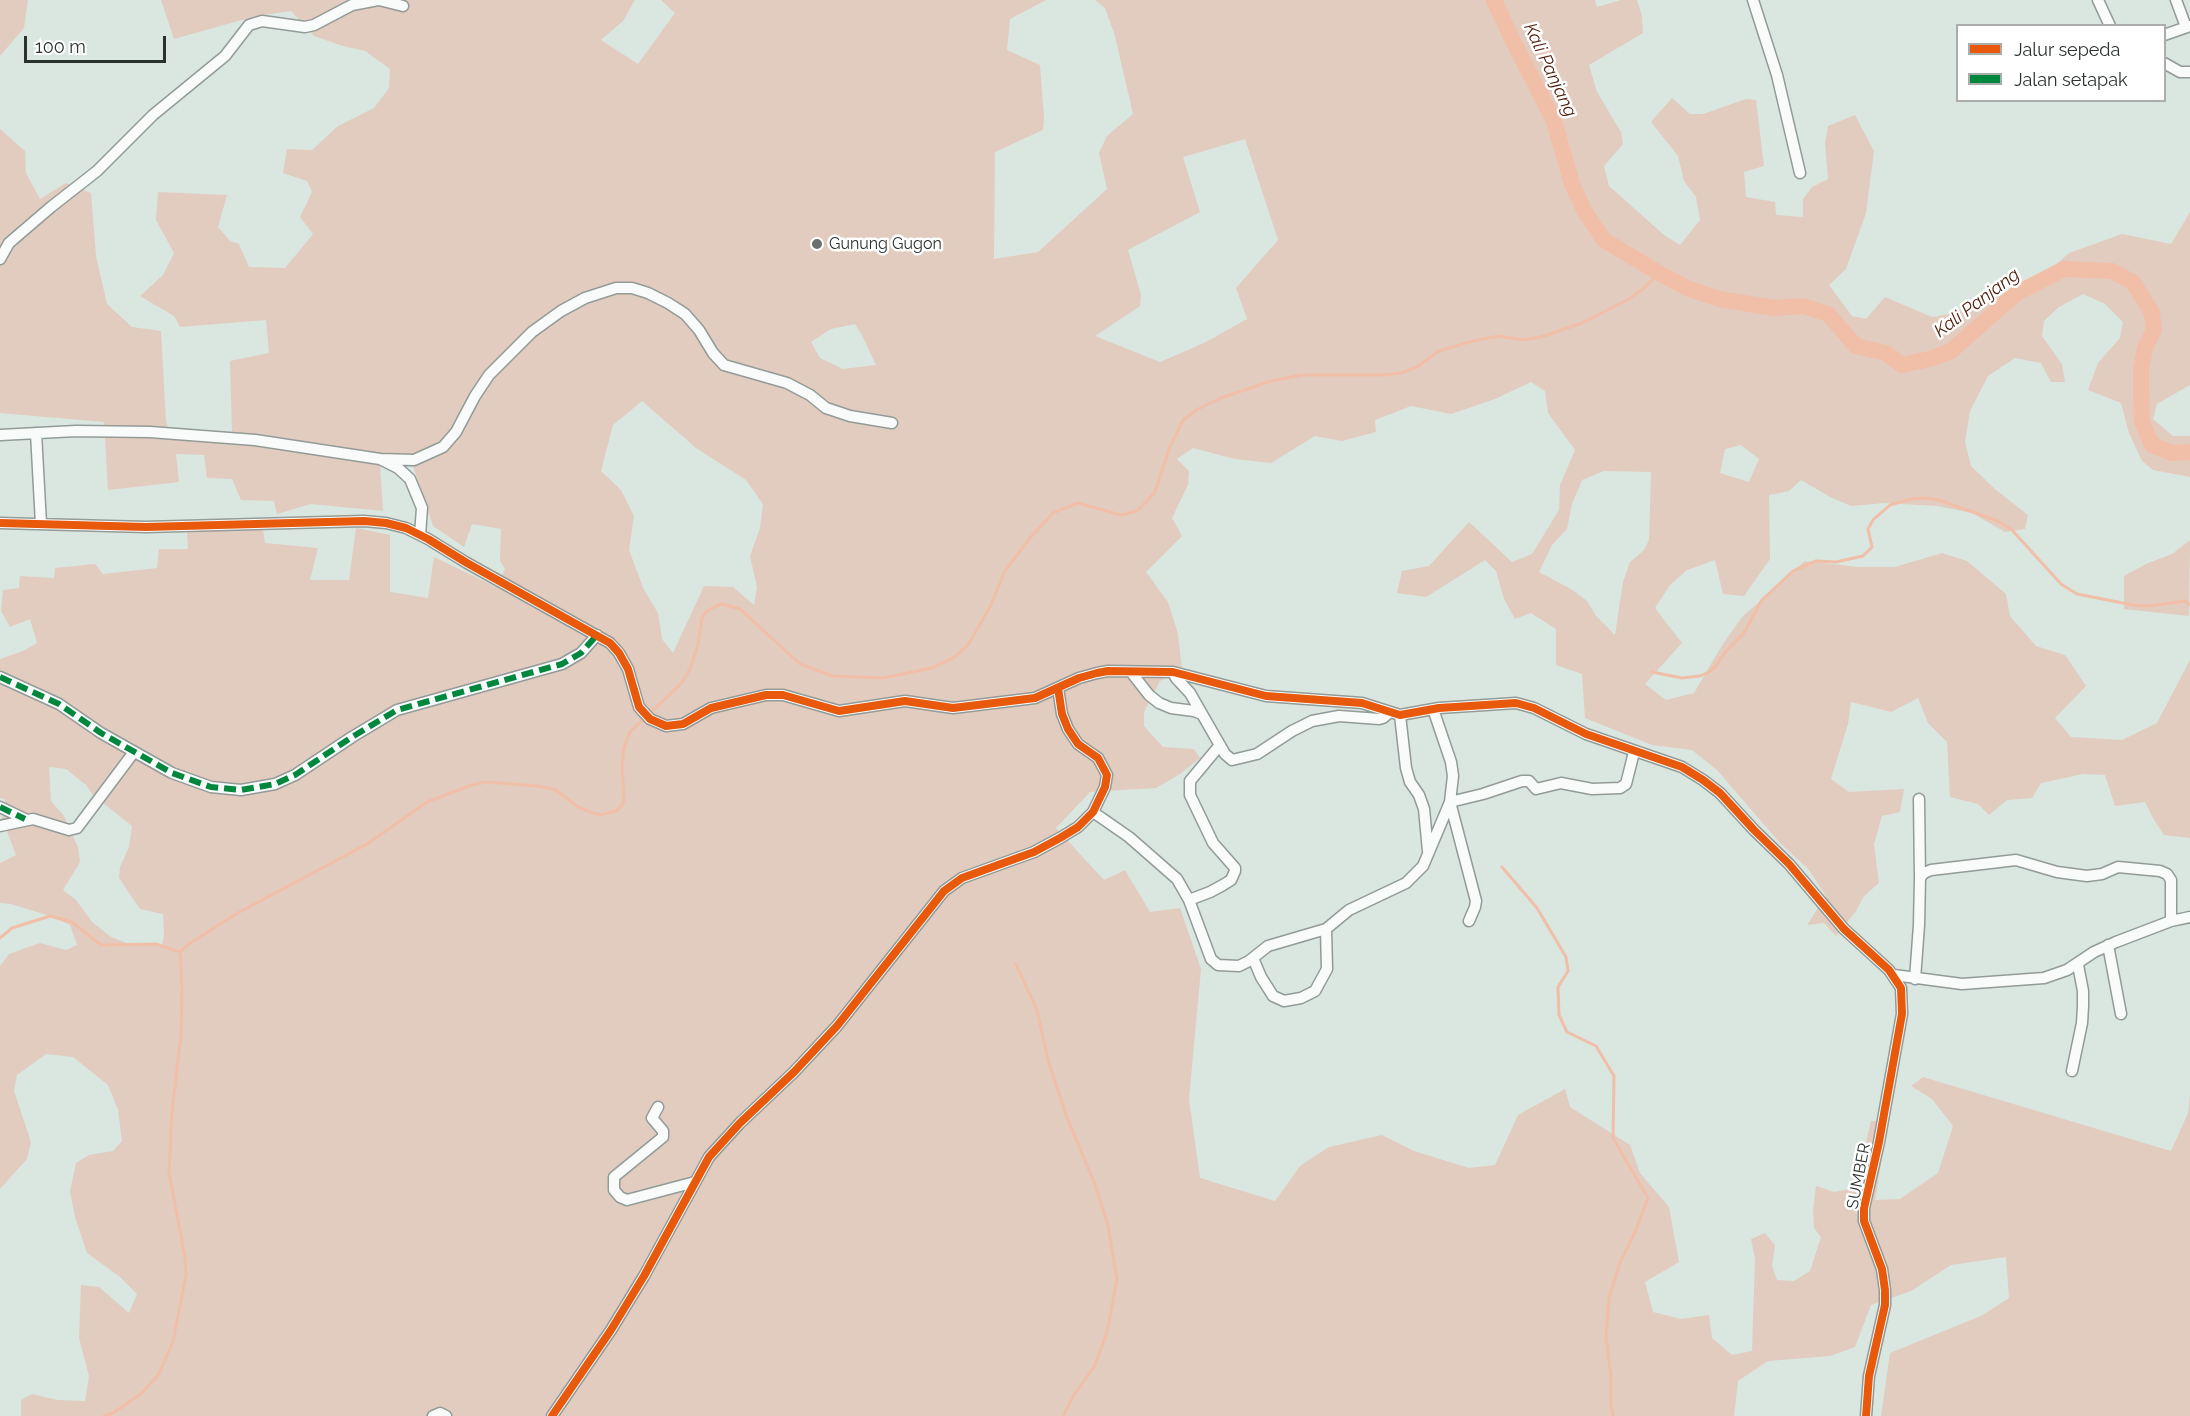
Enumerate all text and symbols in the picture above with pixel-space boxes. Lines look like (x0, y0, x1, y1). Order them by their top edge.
water label: Kali Panjang (1519, 20, 1581, 120)
scale bar (27, 24, 170, 62)
legend (1956, 24, 2166, 102)
text: 100 m (35, 36, 86, 57)
text: Jalur sepeda (2014, 39, 2120, 60)
text: Jalan setapak (2014, 69, 2128, 90)
place label: Gunung Gugon (829, 234, 942, 254)
marker: Gunung Gugon (810, 237, 824, 251)
water label: Kali Panjang (1930, 264, 2024, 342)
street label: SUMBER (1843, 1141, 1875, 1211)

